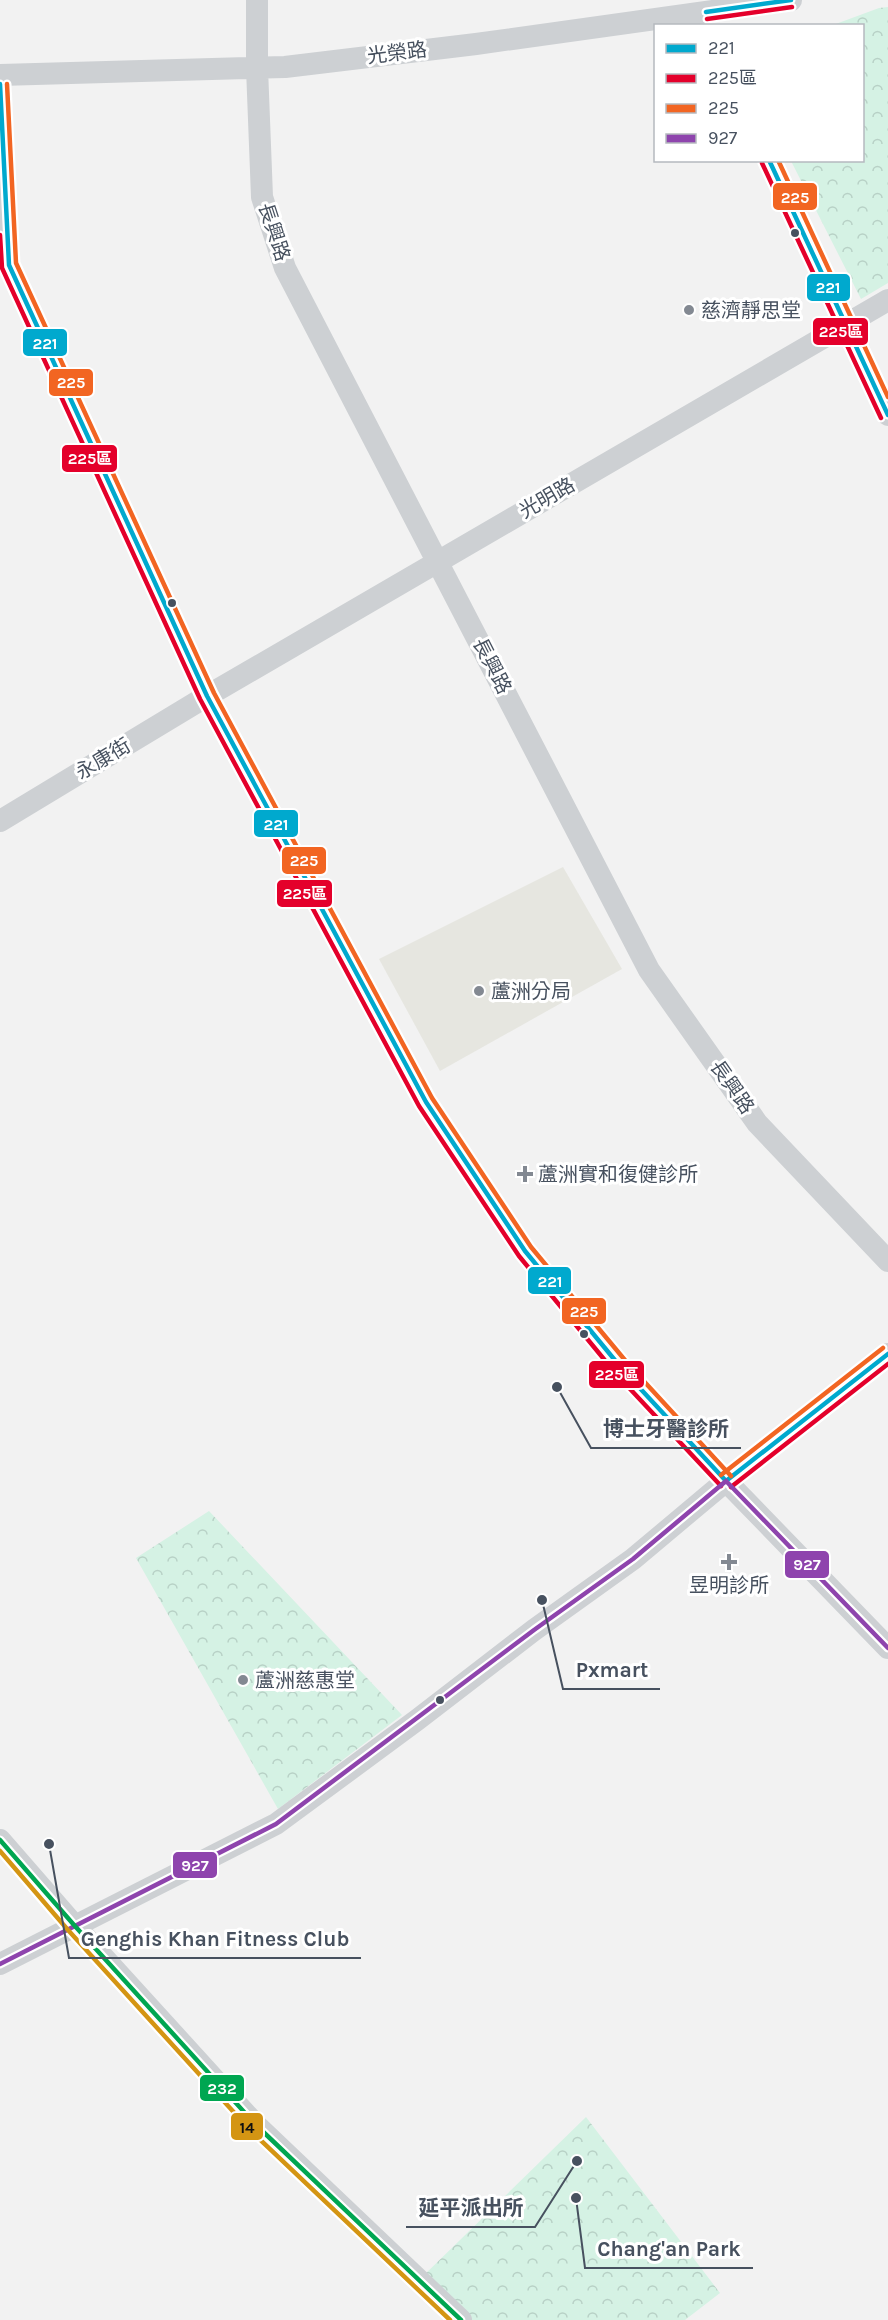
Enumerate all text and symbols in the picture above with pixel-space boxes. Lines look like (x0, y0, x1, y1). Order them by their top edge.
legend (654, 24, 864, 162)
text: 221 (708, 37, 735, 59)
street label: 光榮路 (366, 38, 428, 68)
text: 225區 (708, 67, 757, 89)
text: 225 (708, 97, 739, 119)
text: 927 (708, 127, 738, 149)
line badge: 225 (772, 182, 818, 211)
text: 225 (781, 188, 809, 207)
street label: 長興路 (254, 200, 294, 264)
unlabelled marker (789, 227, 801, 239)
line badge: 221 (806, 273, 851, 302)
text: 221 (815, 278, 841, 297)
place label: 慈濟靜思堂 (701, 299, 801, 322)
marker: 慈濟靜思堂 (682, 303, 696, 317)
line badge: 225區 (812, 317, 869, 346)
text: 225區 (819, 322, 863, 341)
line badge: 221 (22, 328, 68, 357)
text: 221 (32, 334, 58, 353)
line badge: 225 (48, 368, 94, 397)
text: 225 (57, 373, 85, 392)
line badge: 225區 (61, 444, 118, 473)
text: 225區 (68, 449, 112, 468)
street label: 光明路 (515, 473, 579, 523)
unlabelled marker (166, 597, 178, 609)
street label: 長興路 (468, 634, 516, 698)
street label: 永康街 (71, 734, 135, 784)
line badge: 221 (253, 809, 299, 838)
text: 221 (263, 815, 289, 834)
line badge: 225 (281, 846, 327, 875)
text: 225 (290, 851, 318, 870)
line badge: 225區 (276, 879, 333, 908)
text: 225區 (283, 884, 327, 903)
place label: 蘆洲分局 (491, 980, 571, 1003)
marker: 蘆洲分局 (472, 984, 486, 998)
street label: 長興路 (705, 1056, 759, 1118)
place label: 蘆洲實和復健診所 (538, 1163, 698, 1186)
marker: 蘆洲實和復健診所 (516, 1165, 534, 1183)
line badge: 221 (527, 1266, 572, 1295)
text: 221 (537, 1272, 563, 1291)
line badge: 225 (561, 1297, 607, 1325)
text: 225 (570, 1302, 598, 1321)
unlabelled marker (578, 1328, 590, 1340)
line badge: 225區 (588, 1360, 645, 1389)
text: 225區 (595, 1365, 639, 1384)
callout: 博士牙醫診所 (591, 1409, 741, 1448)
text: 博士牙醫診所 (603, 1417, 729, 1441)
line badge: 927 (784, 1550, 830, 1579)
marker: 昱明診所 (720, 1553, 738, 1571)
text: 927 (793, 1555, 821, 1574)
place label: 昱明診所 (689, 1574, 769, 1597)
callout: Pxmart (563, 1650, 660, 1689)
text: Pxmart (576, 1658, 648, 1682)
place label: 蘆洲慈惠堂 (255, 1669, 355, 1692)
marker: 蘆洲慈惠堂 (236, 1673, 250, 1687)
unlabelled marker (434, 1694, 446, 1706)
line badge: 927 (172, 1851, 218, 1879)
text: 927 (181, 1856, 209, 1875)
callout: Genghis Khan Fitness Club (69, 1919, 361, 1958)
text: Genghis Khan Fitness Club (81, 1927, 349, 1951)
line badge: 232 (199, 2074, 245, 2102)
text: 232 (207, 2079, 237, 2098)
line badge: 14 (230, 2112, 264, 2141)
text: 14 (239, 2118, 255, 2137)
callout: 延平派出所 (406, 2188, 535, 2227)
text: 延平派出所 (419, 2196, 524, 2220)
callout: Chang'an Park (585, 2229, 753, 2268)
text: Chang'an Park (597, 2237, 741, 2261)

